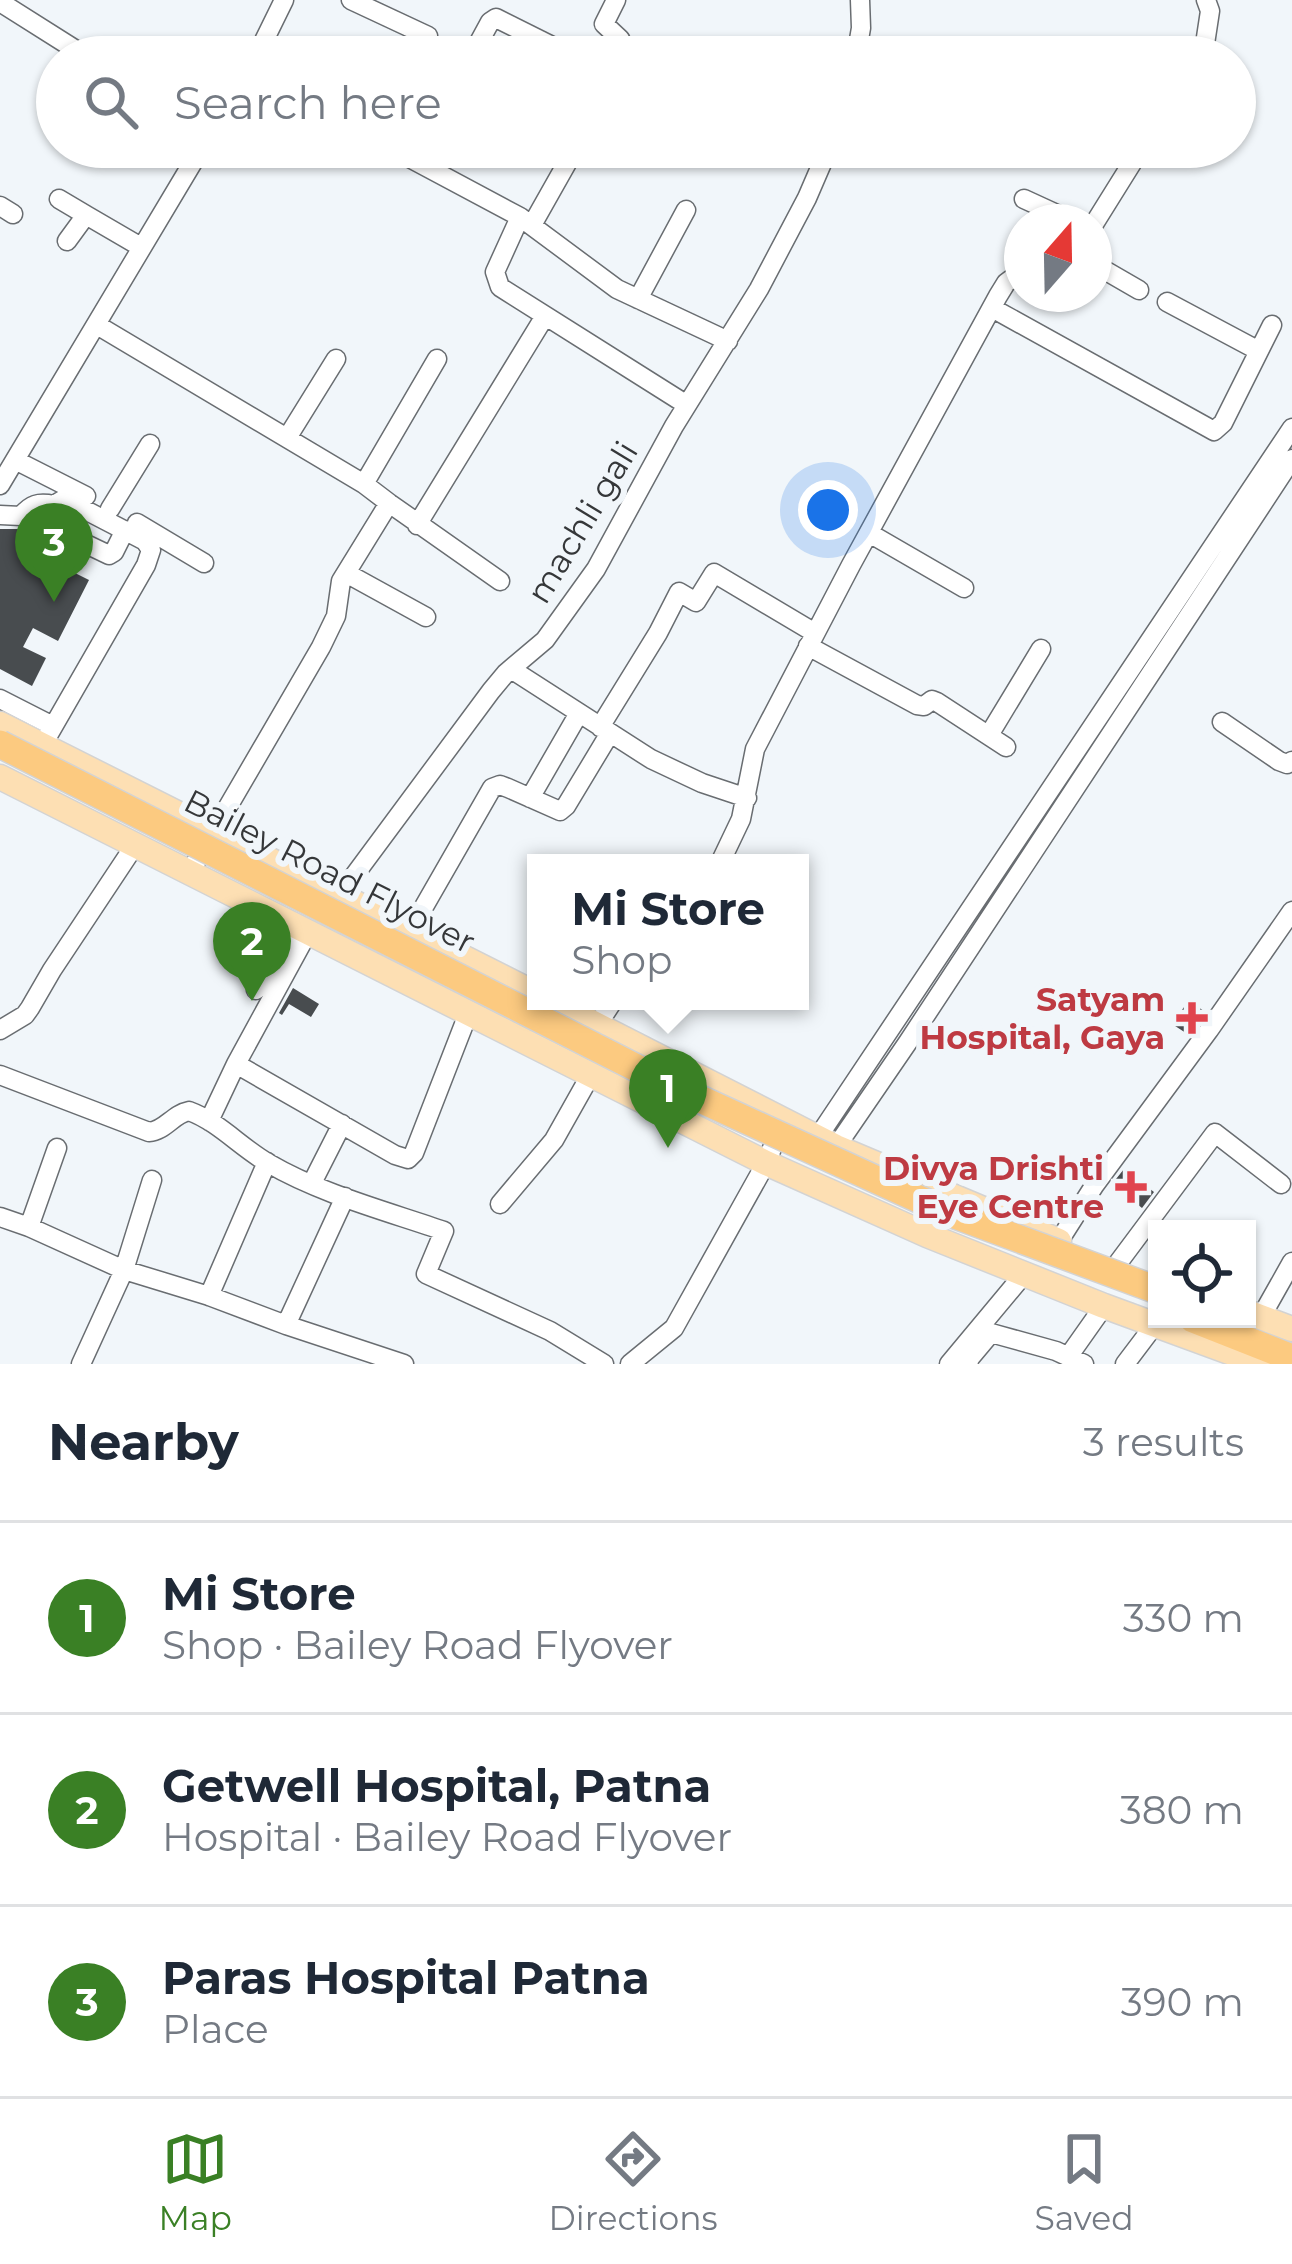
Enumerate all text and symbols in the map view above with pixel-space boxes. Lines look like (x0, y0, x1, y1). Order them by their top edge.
search box (36, 36, 1256, 168)
icon: search (78, 69, 144, 135)
text: Search here (174, 75, 442, 130)
north arrow (1004, 204, 1112, 312)
street label: machli gali (518, 434, 646, 610)
your location (798, 480, 858, 540)
pin: 3 (15, 503, 93, 602)
street label: Bailey Road Flyover (178, 780, 482, 962)
popup (527, 854, 809, 1010)
text: Mi Store (571, 881, 765, 936)
pin: 2 (213, 902, 291, 1001)
text: Shop (571, 936, 672, 984)
place label: Satyam Hospital, Gaya (920, 979, 1165, 1057)
marker: Satyam Hospital, Gaya (1176, 1002, 1208, 1034)
pin: 1 (629, 1049, 707, 1148)
place label: Divya Drishti Eye Centre (883, 1148, 1104, 1226)
marker: Divya Drishti Eye Centre (1115, 1171, 1147, 1203)
map controls (1148, 1220, 1256, 1328)
button: locate (1148, 1220, 1256, 1328)
text: Nearby (48, 1411, 239, 1473)
text: 3 results (1083, 1418, 1244, 1466)
text: Mi Store (162, 1566, 356, 1621)
text: 1 (79, 1594, 95, 1642)
text: 330 m (1123, 1594, 1244, 1642)
text: Shop · Bailey Road Flyover (162, 1621, 673, 1669)
text: Getwell Hospital, Patna (162, 1758, 711, 1813)
text: 2 (75, 1786, 99, 1834)
text: 380 m (1120, 1786, 1244, 1834)
text: Hospital · Bailey Road Flyover (162, 1813, 732, 1861)
text: Paras Hospital Patna (162, 1950, 650, 2005)
text: 3 (75, 1978, 99, 2026)
text: 390 m (1121, 1978, 1244, 2026)
text: Place (162, 2005, 269, 2053)
tab: Map (158, 2126, 232, 2238)
tab: Directions (549, 2126, 718, 2238)
tab: Saved (1034, 2126, 1134, 2238)

